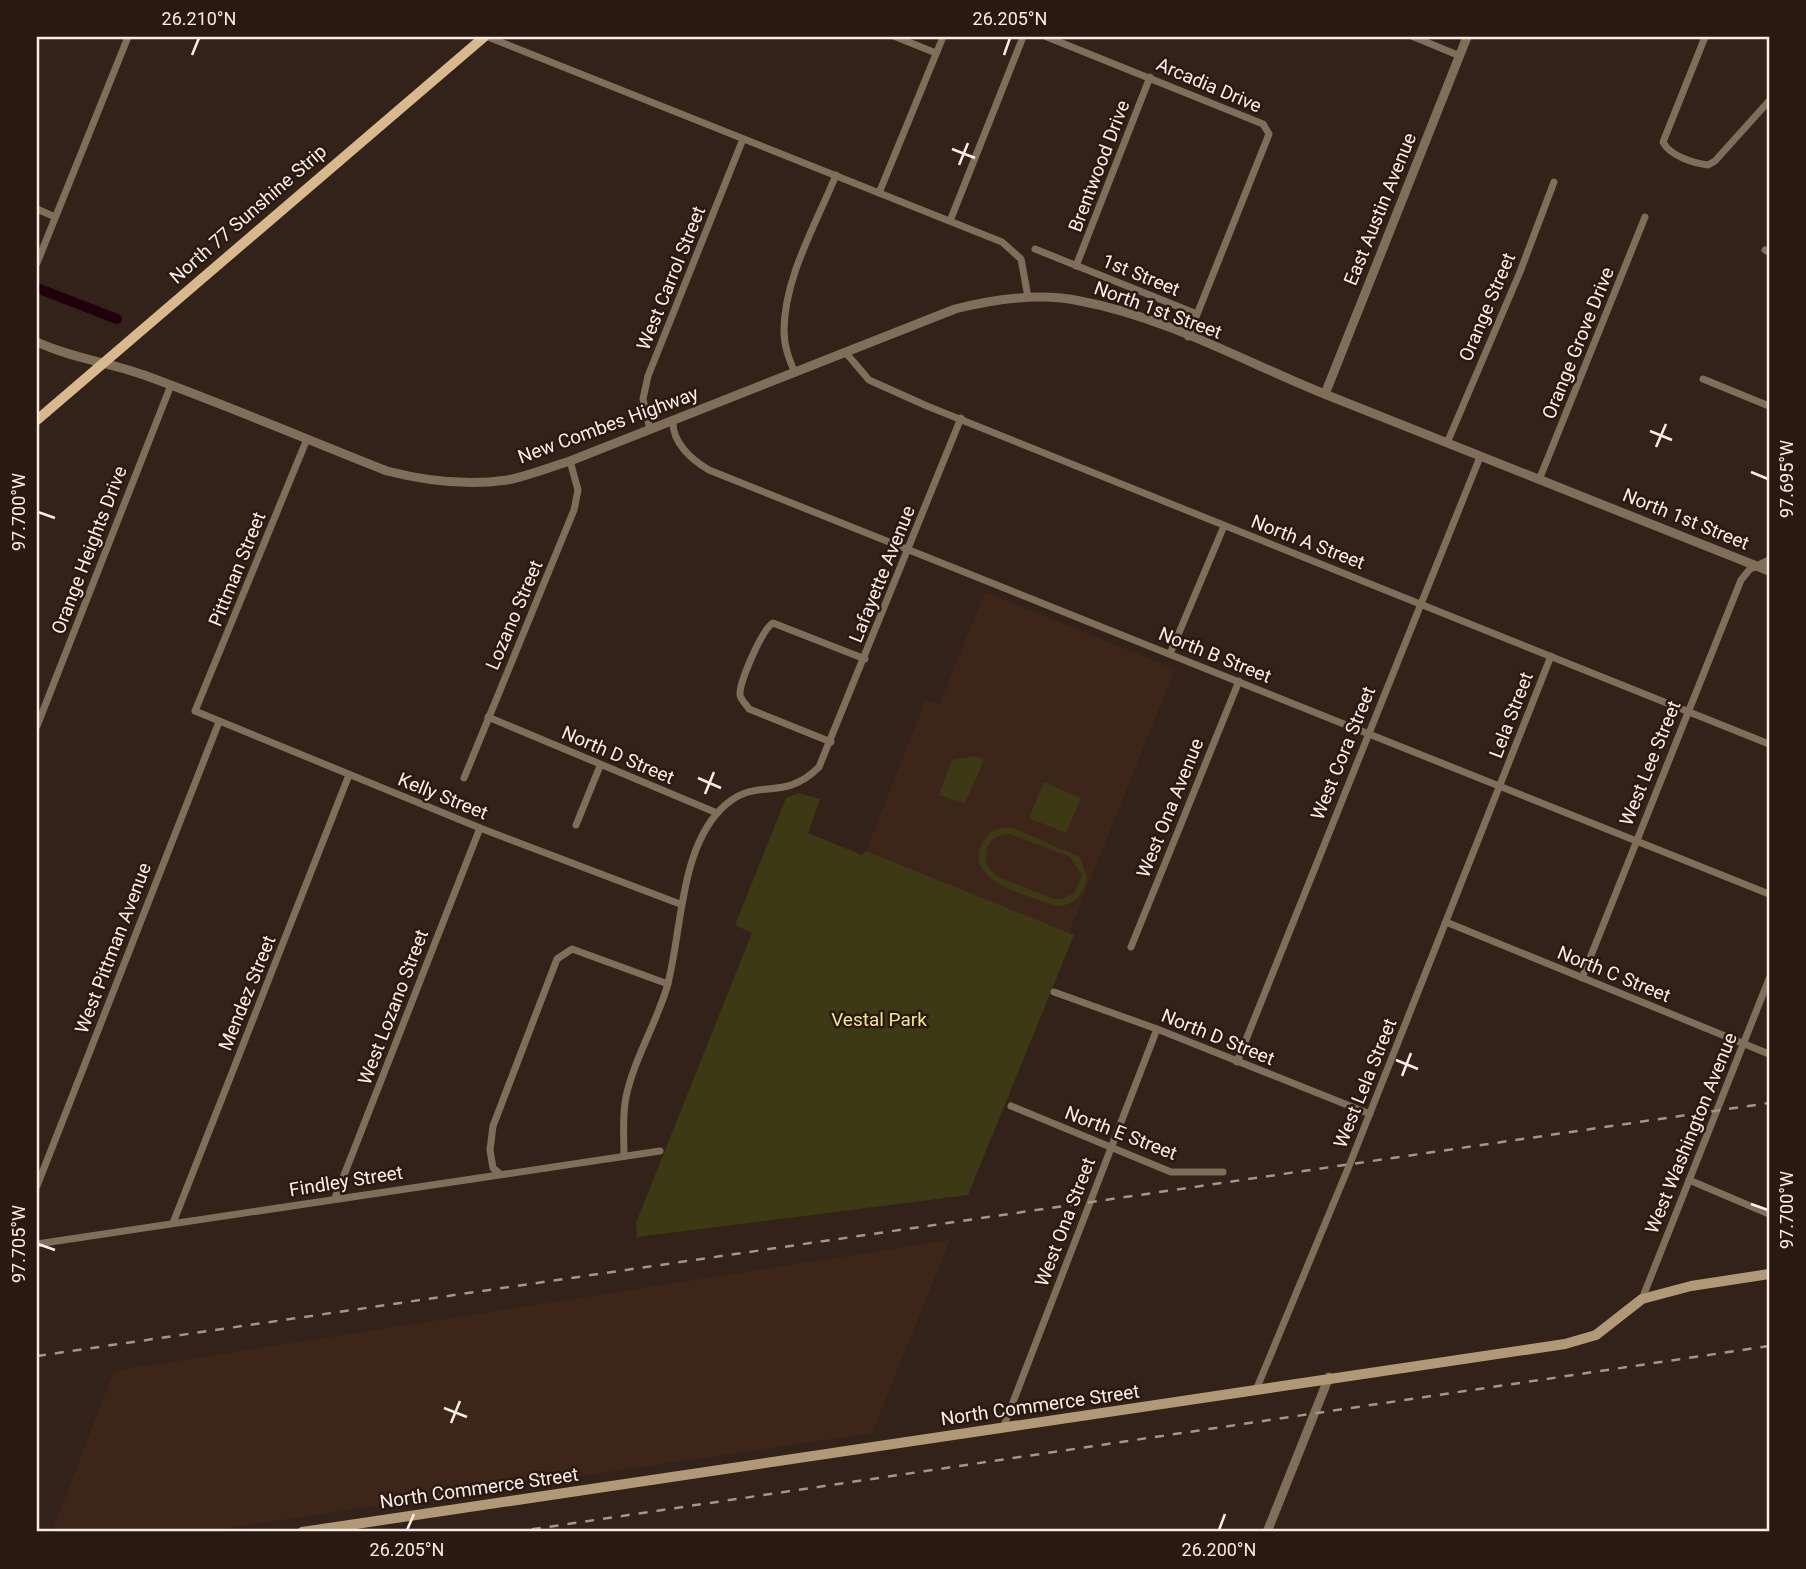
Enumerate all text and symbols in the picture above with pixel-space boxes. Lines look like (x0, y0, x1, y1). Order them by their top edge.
text: 26.210°N (162, 8, 236, 29)
text: 26.205°N (973, 8, 1047, 29)
street label: Arcadia Drive (1153, 53, 1265, 117)
street label: Brentwood Drive (1063, 97, 1135, 235)
street label: East Austin Avenue (1339, 129, 1421, 289)
street label: North 77 Sunshine Strip (165, 140, 331, 288)
street label: West Carrol Street (632, 203, 710, 353)
street label: 1st Street (1099, 249, 1183, 301)
street label: Orange Street (1454, 249, 1520, 365)
street label: Orange Grove Drive (1537, 264, 1619, 422)
street label: North 1st Street (1091, 276, 1225, 344)
street label: New Combes Highway (515, 382, 701, 468)
text: 97.695°W (1776, 440, 1797, 518)
street label: Orange Heights Drive (46, 463, 132, 637)
text: 97.700°W (8, 473, 29, 551)
street label: North 1st Street (1619, 483, 1753, 555)
street label: Lafayette Avenue (844, 502, 920, 646)
street label: Pittman Street (204, 508, 270, 630)
street label: North A Street (1248, 510, 1368, 574)
street label: Lozano Street (481, 557, 547, 673)
street label: North B Street (1155, 622, 1275, 688)
street label: Lela Street (1484, 669, 1538, 761)
street label: West Cora Street (1306, 683, 1380, 823)
street label: West Lee Street (1614, 697, 1686, 829)
street label: North D Street (558, 721, 678, 789)
street label: West Ona Avenue (1132, 735, 1208, 881)
street label: Kelly Street (395, 768, 491, 824)
street label: West Pittman Avenue (70, 859, 156, 1037)
street label: West Lozano Street (353, 926, 433, 1088)
street label: Mendez Street (213, 932, 281, 1054)
street label: North C Street (1554, 941, 1674, 1007)
street label: North D Street (1158, 1004, 1278, 1070)
park label: Vestal Park (831, 1008, 927, 1031)
street label: West Lela Street (1329, 1015, 1401, 1151)
street label: West Washington Avenue (1640, 1029, 1742, 1237)
street label: North E Street (1062, 1101, 1180, 1165)
street label: West Ona Street (1030, 1154, 1100, 1290)
street label: Findley Street (288, 1161, 404, 1201)
text: 97.700°W (1776, 1171, 1797, 1249)
text: 97.705°W (8, 1205, 29, 1283)
street label: North Commerce Street (939, 1380, 1141, 1430)
street label: North Commerce Street (378, 1463, 580, 1513)
text: 26.205°N (370, 1539, 444, 1560)
text: 26.200°N (1182, 1539, 1256, 1560)

